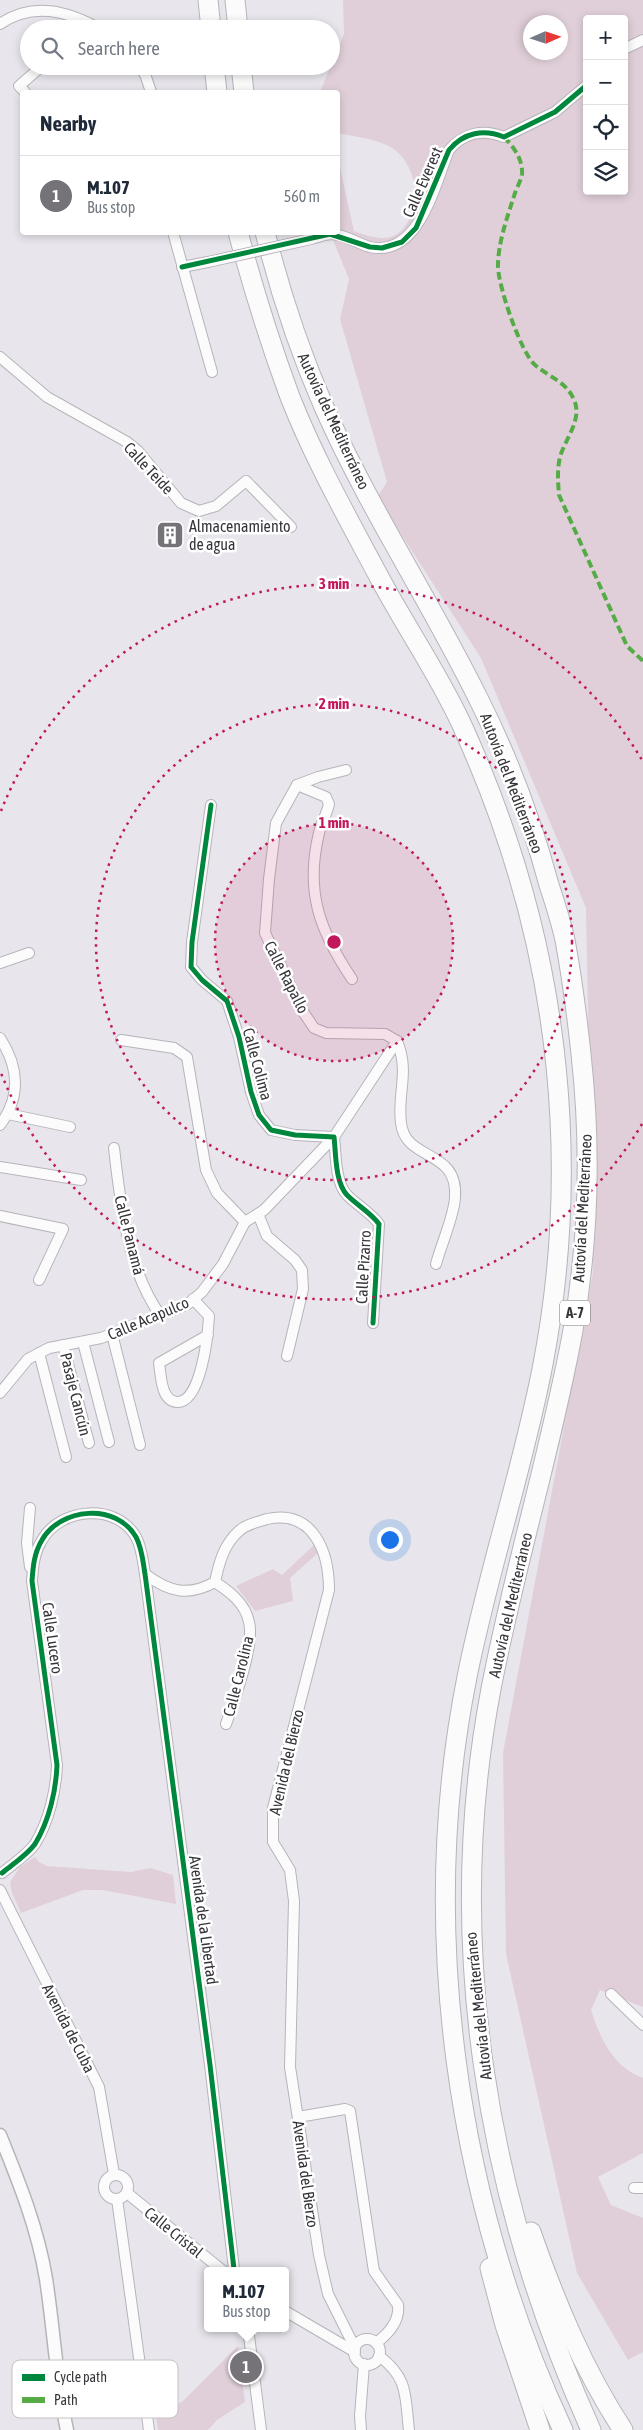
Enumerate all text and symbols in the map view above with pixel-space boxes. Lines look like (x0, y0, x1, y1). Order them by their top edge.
north arrow (523, 15, 568, 60)
map controls (583, 15, 628, 195)
button: + (583, 15, 628, 60)
search box (20, 20, 340, 75)
icon: search (38, 34, 66, 62)
text: Search here (78, 37, 160, 59)
button: − (583, 60, 628, 105)
button: locate (583, 105, 628, 150)
text: Nearby (40, 111, 96, 135)
street label: Calle Everest (398, 144, 446, 220)
button: layers (583, 150, 628, 195)
text: M.107 (87, 176, 130, 198)
text: 1 (52, 187, 60, 205)
text: 560 m (284, 187, 320, 205)
text: Bus stop (87, 198, 135, 216)
street label: Autovía del Mediterráneo (294, 350, 374, 492)
street label: Calle Teide (120, 438, 178, 498)
place label: Almacenamiento de agua (189, 517, 291, 554)
building icon: Almacenamiento de agua (155, 520, 185, 550)
text: 3 min (319, 575, 349, 592)
text: 2 min (319, 695, 349, 712)
street label: Autovía del Mediterráneo (477, 710, 547, 856)
text: 1 min (319, 814, 349, 831)
centre of rings (325, 933, 343, 951)
street label: Calle Rapallo (260, 938, 313, 1017)
street label: Calle Colima (240, 1026, 276, 1102)
street label: Autovía del Mediterráneo (569, 1133, 595, 1283)
street label: Calle Panamá (111, 1193, 149, 1277)
street label: Calle Pizarro (352, 1230, 374, 1304)
street label: Calle Acapulco (105, 1293, 192, 1344)
road number: A-7 (560, 1300, 590, 1326)
street label: Pasaje Cancún (56, 1351, 95, 1438)
your location (377, 1527, 403, 1553)
street label: Autovía del Mediterráneo (485, 1531, 535, 1679)
street label: Calle Lucero (39, 1601, 67, 1675)
street label: Calle Carolina (219, 1634, 257, 1718)
street label: Avenida del Bierzo (265, 1707, 307, 1817)
street label: Avenida de la Libertad (186, 1854, 222, 1986)
street label: Autovía del Mediterráneo (461, 1931, 495, 2081)
street label: Avenida de Cuba (39, 1981, 99, 2075)
street label: Avenida del Bierzo (290, 2119, 322, 2229)
street label: Calle Cristal (141, 2203, 207, 2261)
popup (204, 2267, 289, 2332)
text: M.107 (222, 2280, 265, 2302)
text: Bus stop (222, 2302, 271, 2320)
pin: 1 (230, 2348, 262, 2386)
legend (12, 2360, 178, 2418)
text: Cycle path (54, 2369, 107, 2385)
text: Path (54, 2392, 78, 2408)

